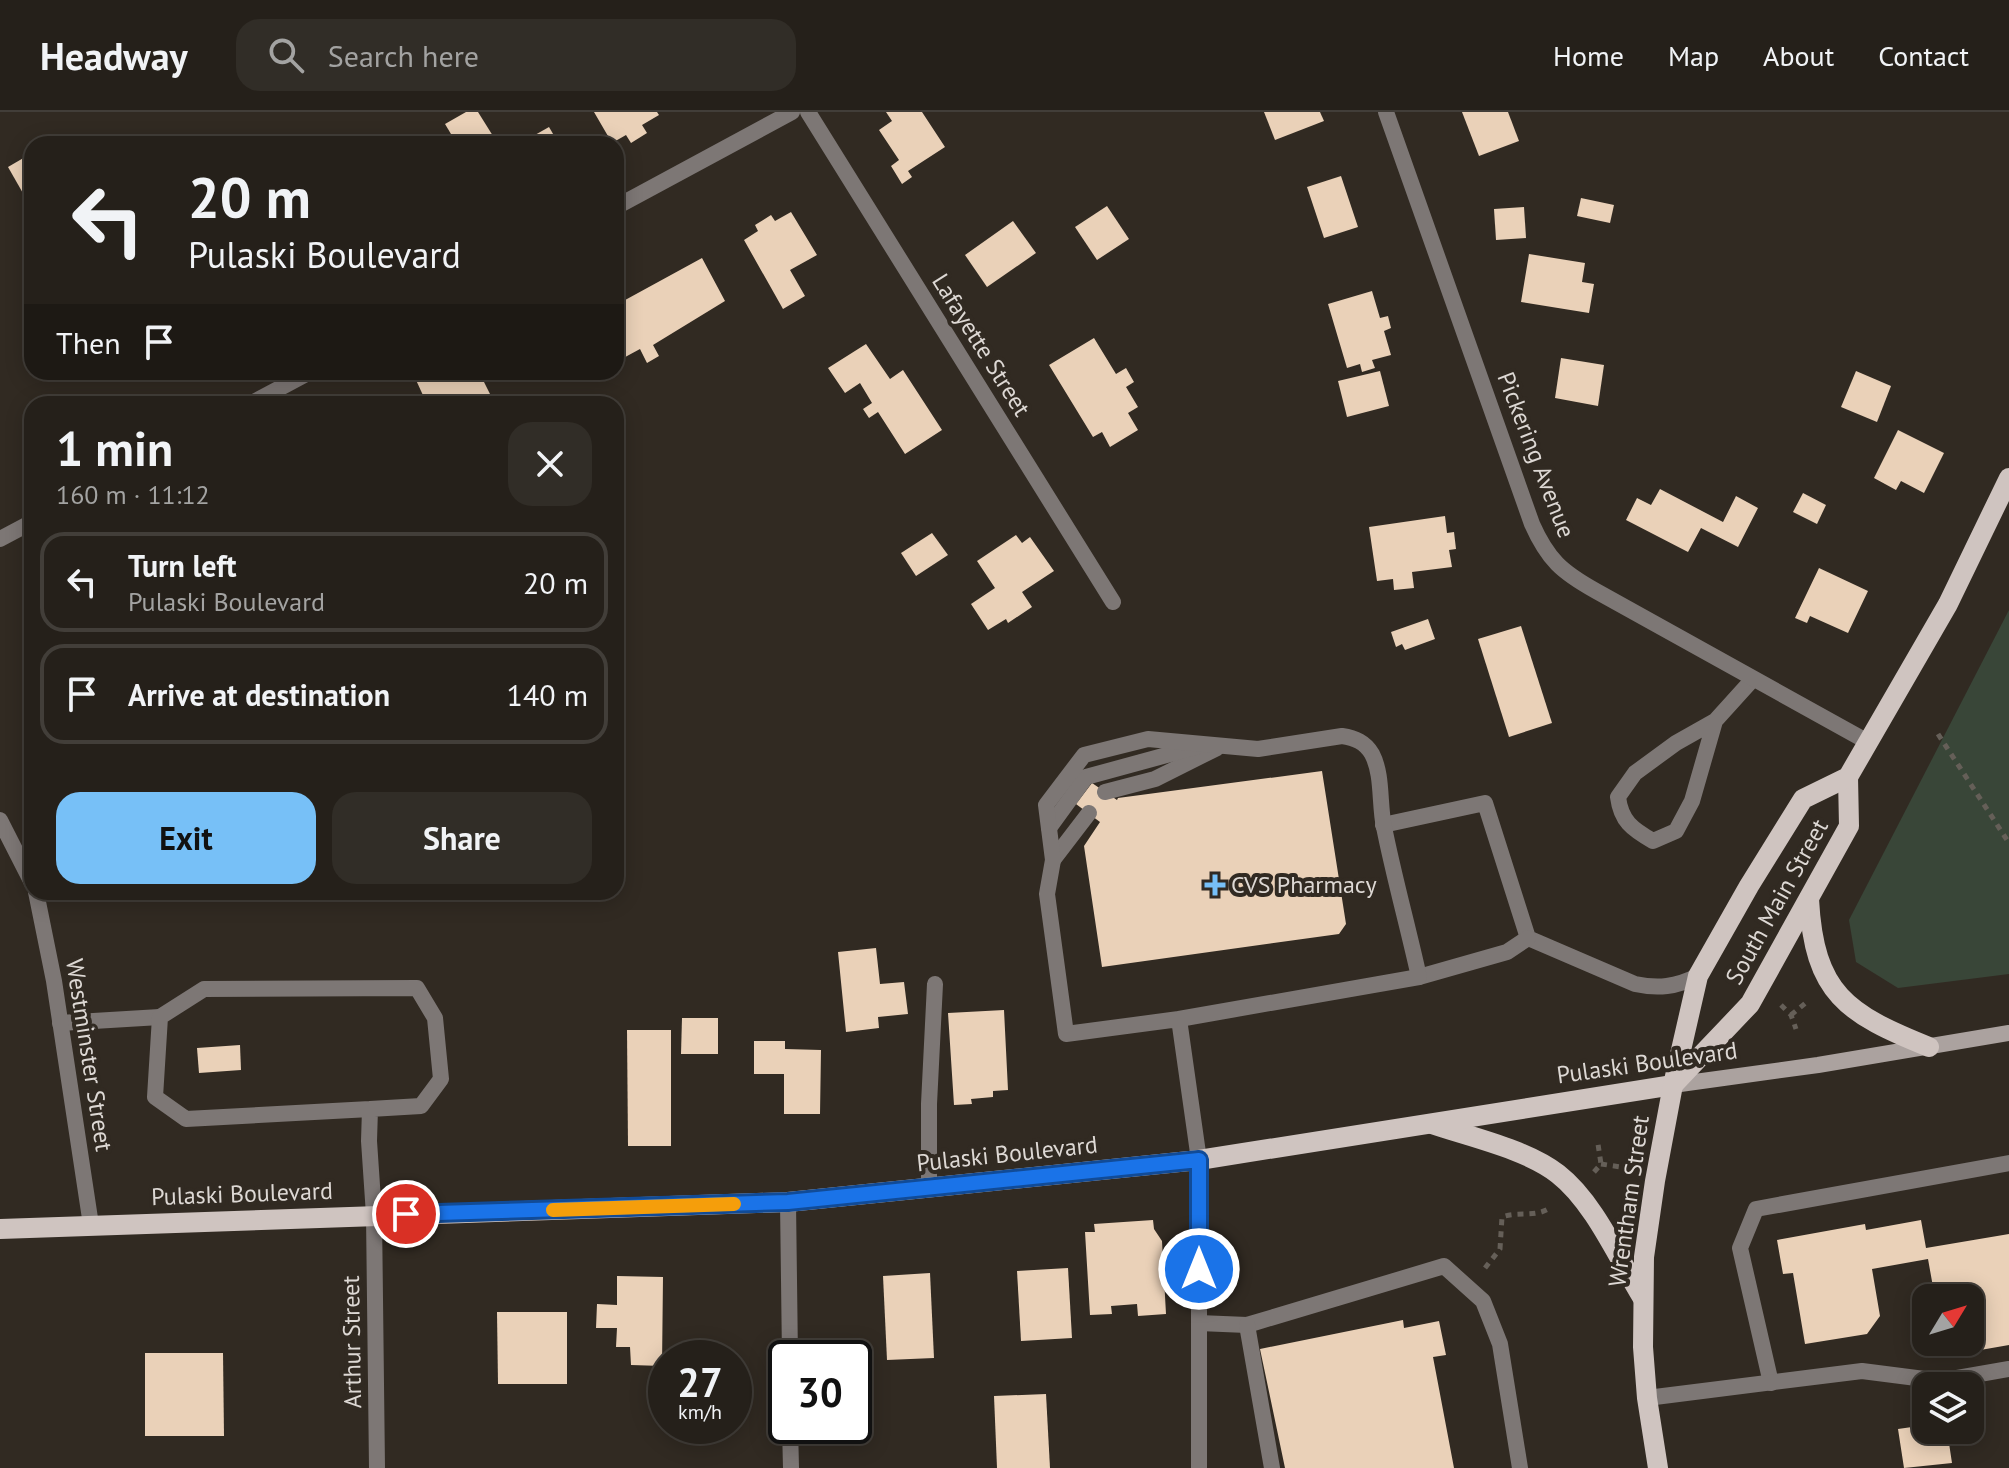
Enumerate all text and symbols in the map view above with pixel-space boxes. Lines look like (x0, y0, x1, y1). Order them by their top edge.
search box (236, 19, 796, 91)
text: Headway (40, 31, 188, 80)
icon: search (264, 33, 308, 77)
text: Search here (328, 36, 479, 75)
text: Home (1553, 37, 1624, 74)
text: Map (1668, 37, 1719, 74)
text: About (1763, 37, 1834, 74)
text: Contact (1878, 37, 1969, 74)
text: 20 m (188, 161, 311, 233)
icon: left (56, 168, 160, 272)
text: Pulaski Boulevard (188, 231, 461, 278)
street label: Lafayette Street (925, 268, 1038, 422)
icon: arrive (137, 320, 181, 364)
text: Then (56, 323, 121, 362)
street label: Pickering Avenue (1491, 367, 1582, 542)
text: 1 min (56, 417, 173, 479)
button: close (508, 422, 592, 506)
text: 160 m · 11:12 (56, 478, 210, 511)
text: Turn left (128, 546, 236, 585)
icon: left (60, 560, 104, 604)
text: 20 m (523, 563, 588, 602)
text: Pulaski Boulevard (128, 585, 325, 618)
icon: arrive (60, 672, 104, 716)
text: Arrive at destination (128, 675, 390, 714)
text: 140 m (507, 675, 588, 714)
button: Exit (56, 792, 316, 884)
button: Share (332, 792, 592, 884)
street label: South Main Street (1718, 814, 1835, 990)
place label: CVS Pharmacy (1231, 869, 1377, 900)
marker: CVS Pharmacy (1206, 876, 1224, 894)
street label: Westminster Street (59, 956, 120, 1153)
street label: Pulaski Boulevard (1555, 1034, 1739, 1091)
street label: Wrentham Street (1601, 1113, 1656, 1289)
street label: Pulaski Boulevard (915, 1129, 1099, 1178)
street label: Pulaski Boulevard (151, 1175, 333, 1212)
pin (372, 1180, 440, 1248)
icon: arrive (384, 1192, 428, 1236)
position arrow (1157, 1227, 1241, 1311)
street label: Arthur Street (335, 1275, 368, 1409)
north arrow (1912, 1284, 1984, 1356)
map controls (1912, 1284, 1984, 1444)
speed limit sign: 30 (768, 1340, 872, 1444)
text: 27 (677, 1356, 723, 1408)
button: layers (1912, 1372, 1984, 1444)
text: km/h (678, 1399, 722, 1425)

